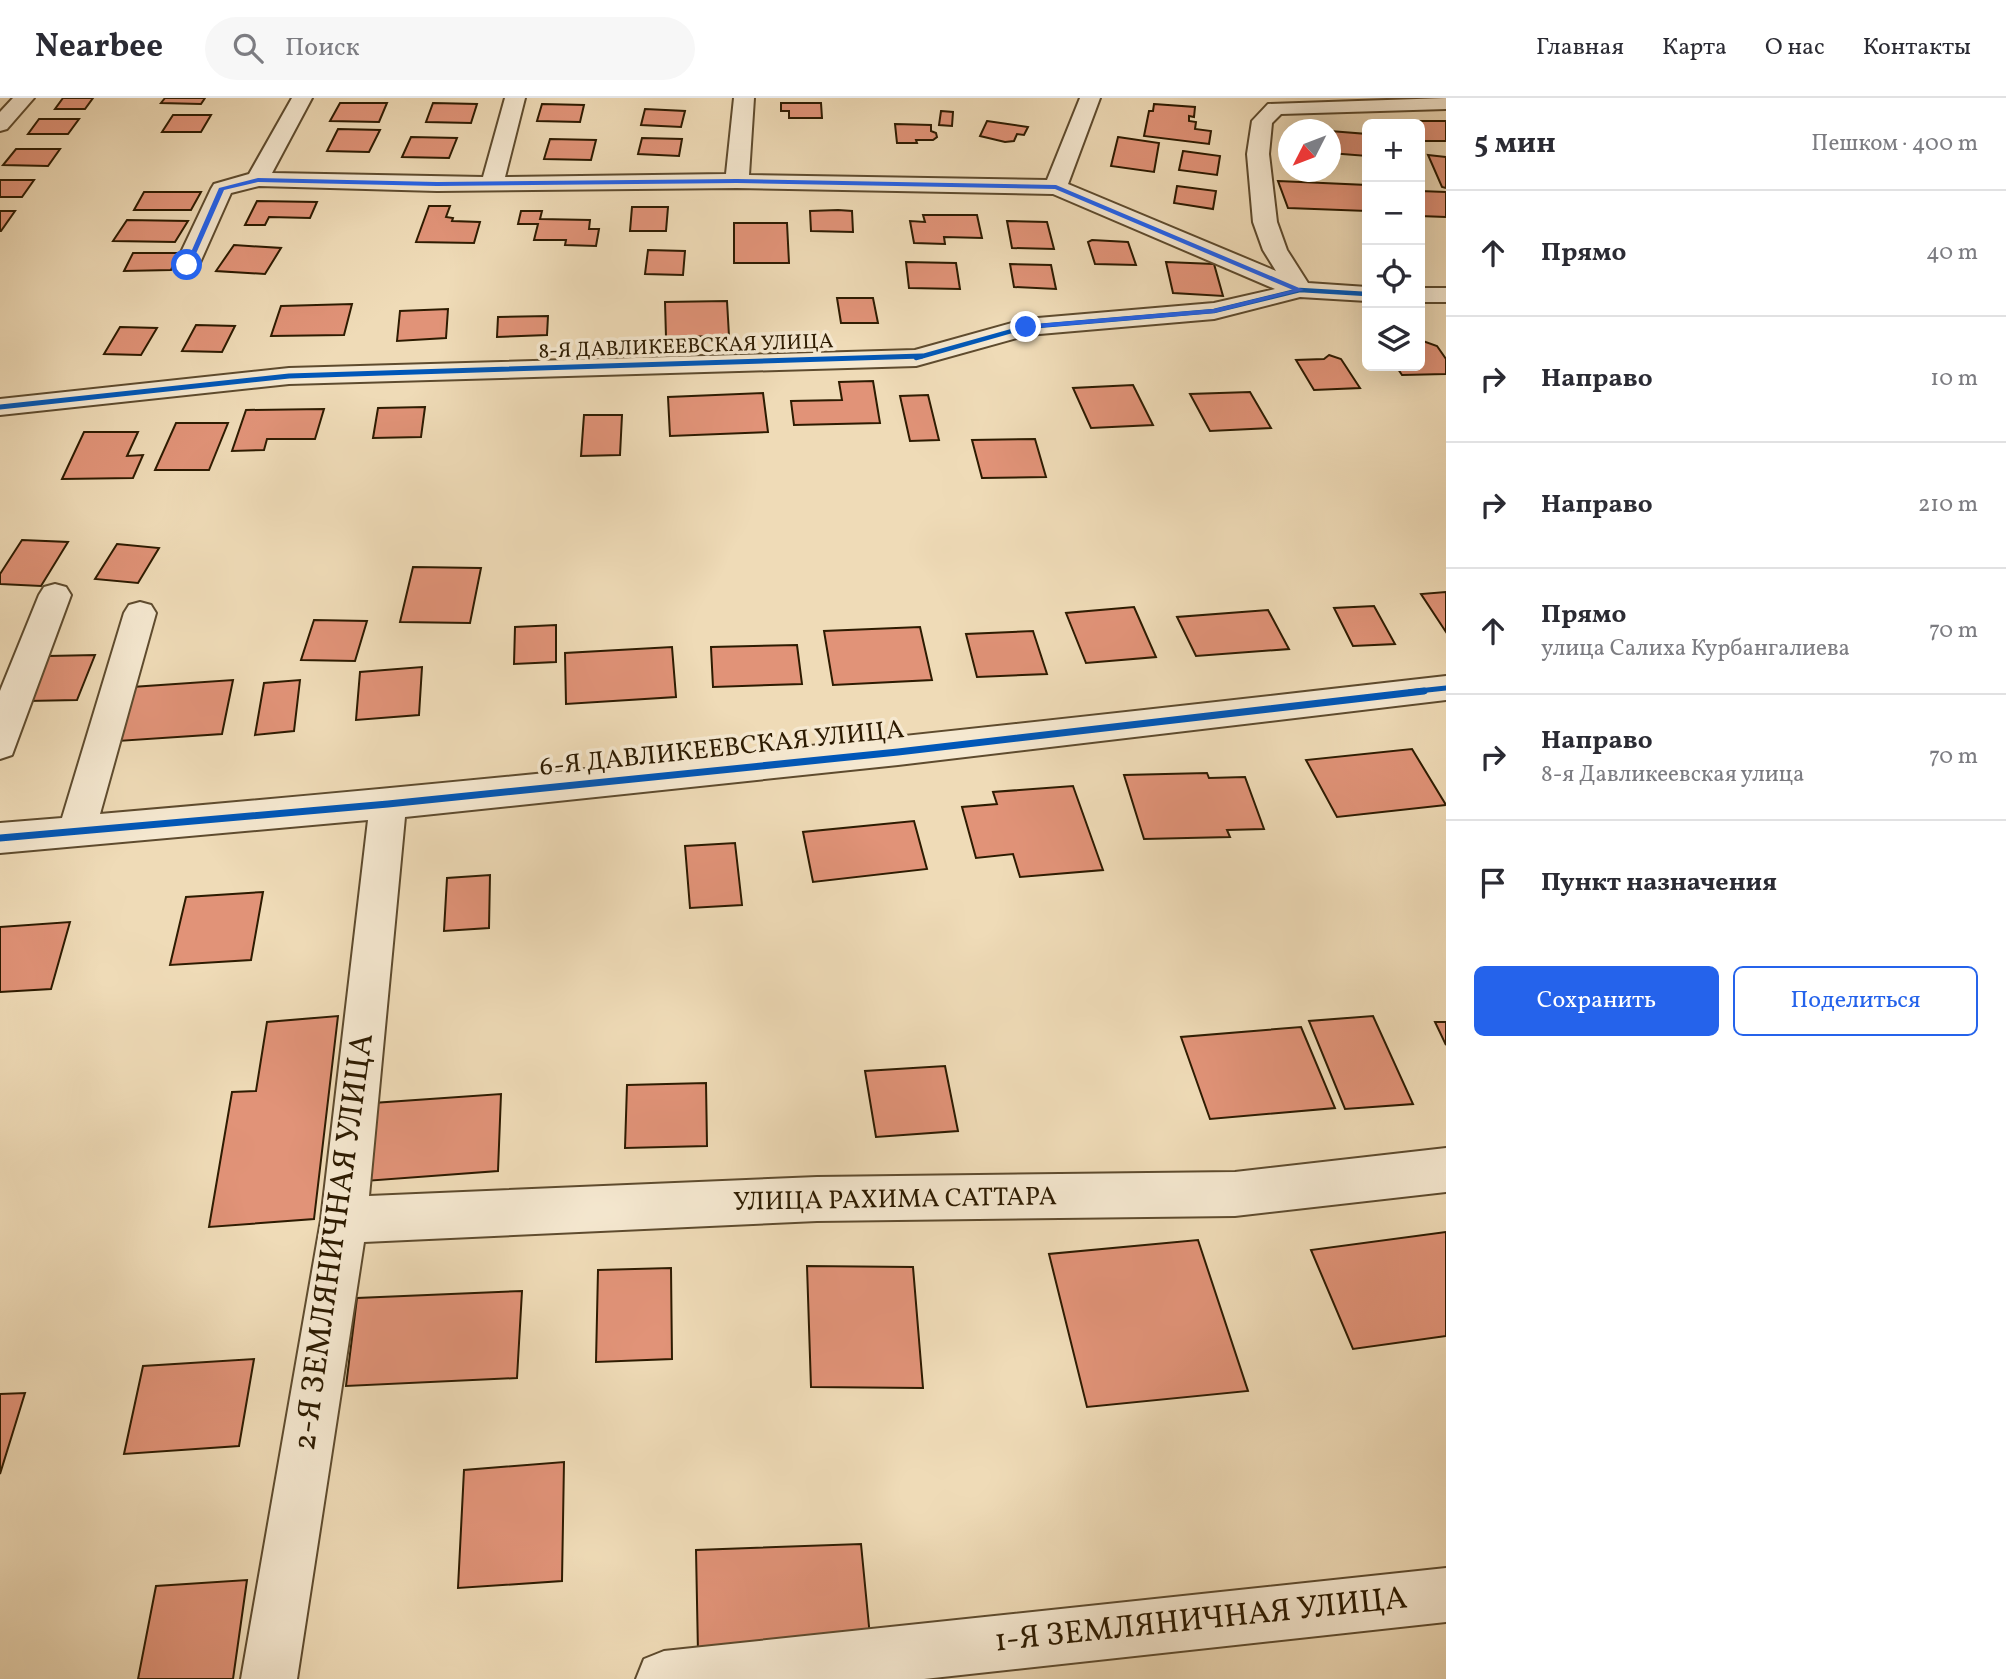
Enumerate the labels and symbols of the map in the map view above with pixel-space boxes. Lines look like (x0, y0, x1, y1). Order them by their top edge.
north arrow (1278, 119, 1341, 182)
route start (171, 249, 202, 280)
route end (1010, 311, 1041, 342)
street label: 8-Я ДАВЛИКЕЕВСКАЯ УЛИЦА (538, 327, 834, 367)
street label: 6-Я ДАВЛИКЕЕВСКАЯ УЛИЦА (538, 712, 906, 786)
street label: 2-Я ЗЕМЛЯНИЧНАЯ УЛИЦА (284, 1031, 386, 1453)
street label: УЛИЦА РАХИМА САТТАРА (733, 1179, 1057, 1221)
street label: 1-Я ЗЕМЛЯНИЧНАЯ УЛИЦА (992, 1577, 1410, 1665)

